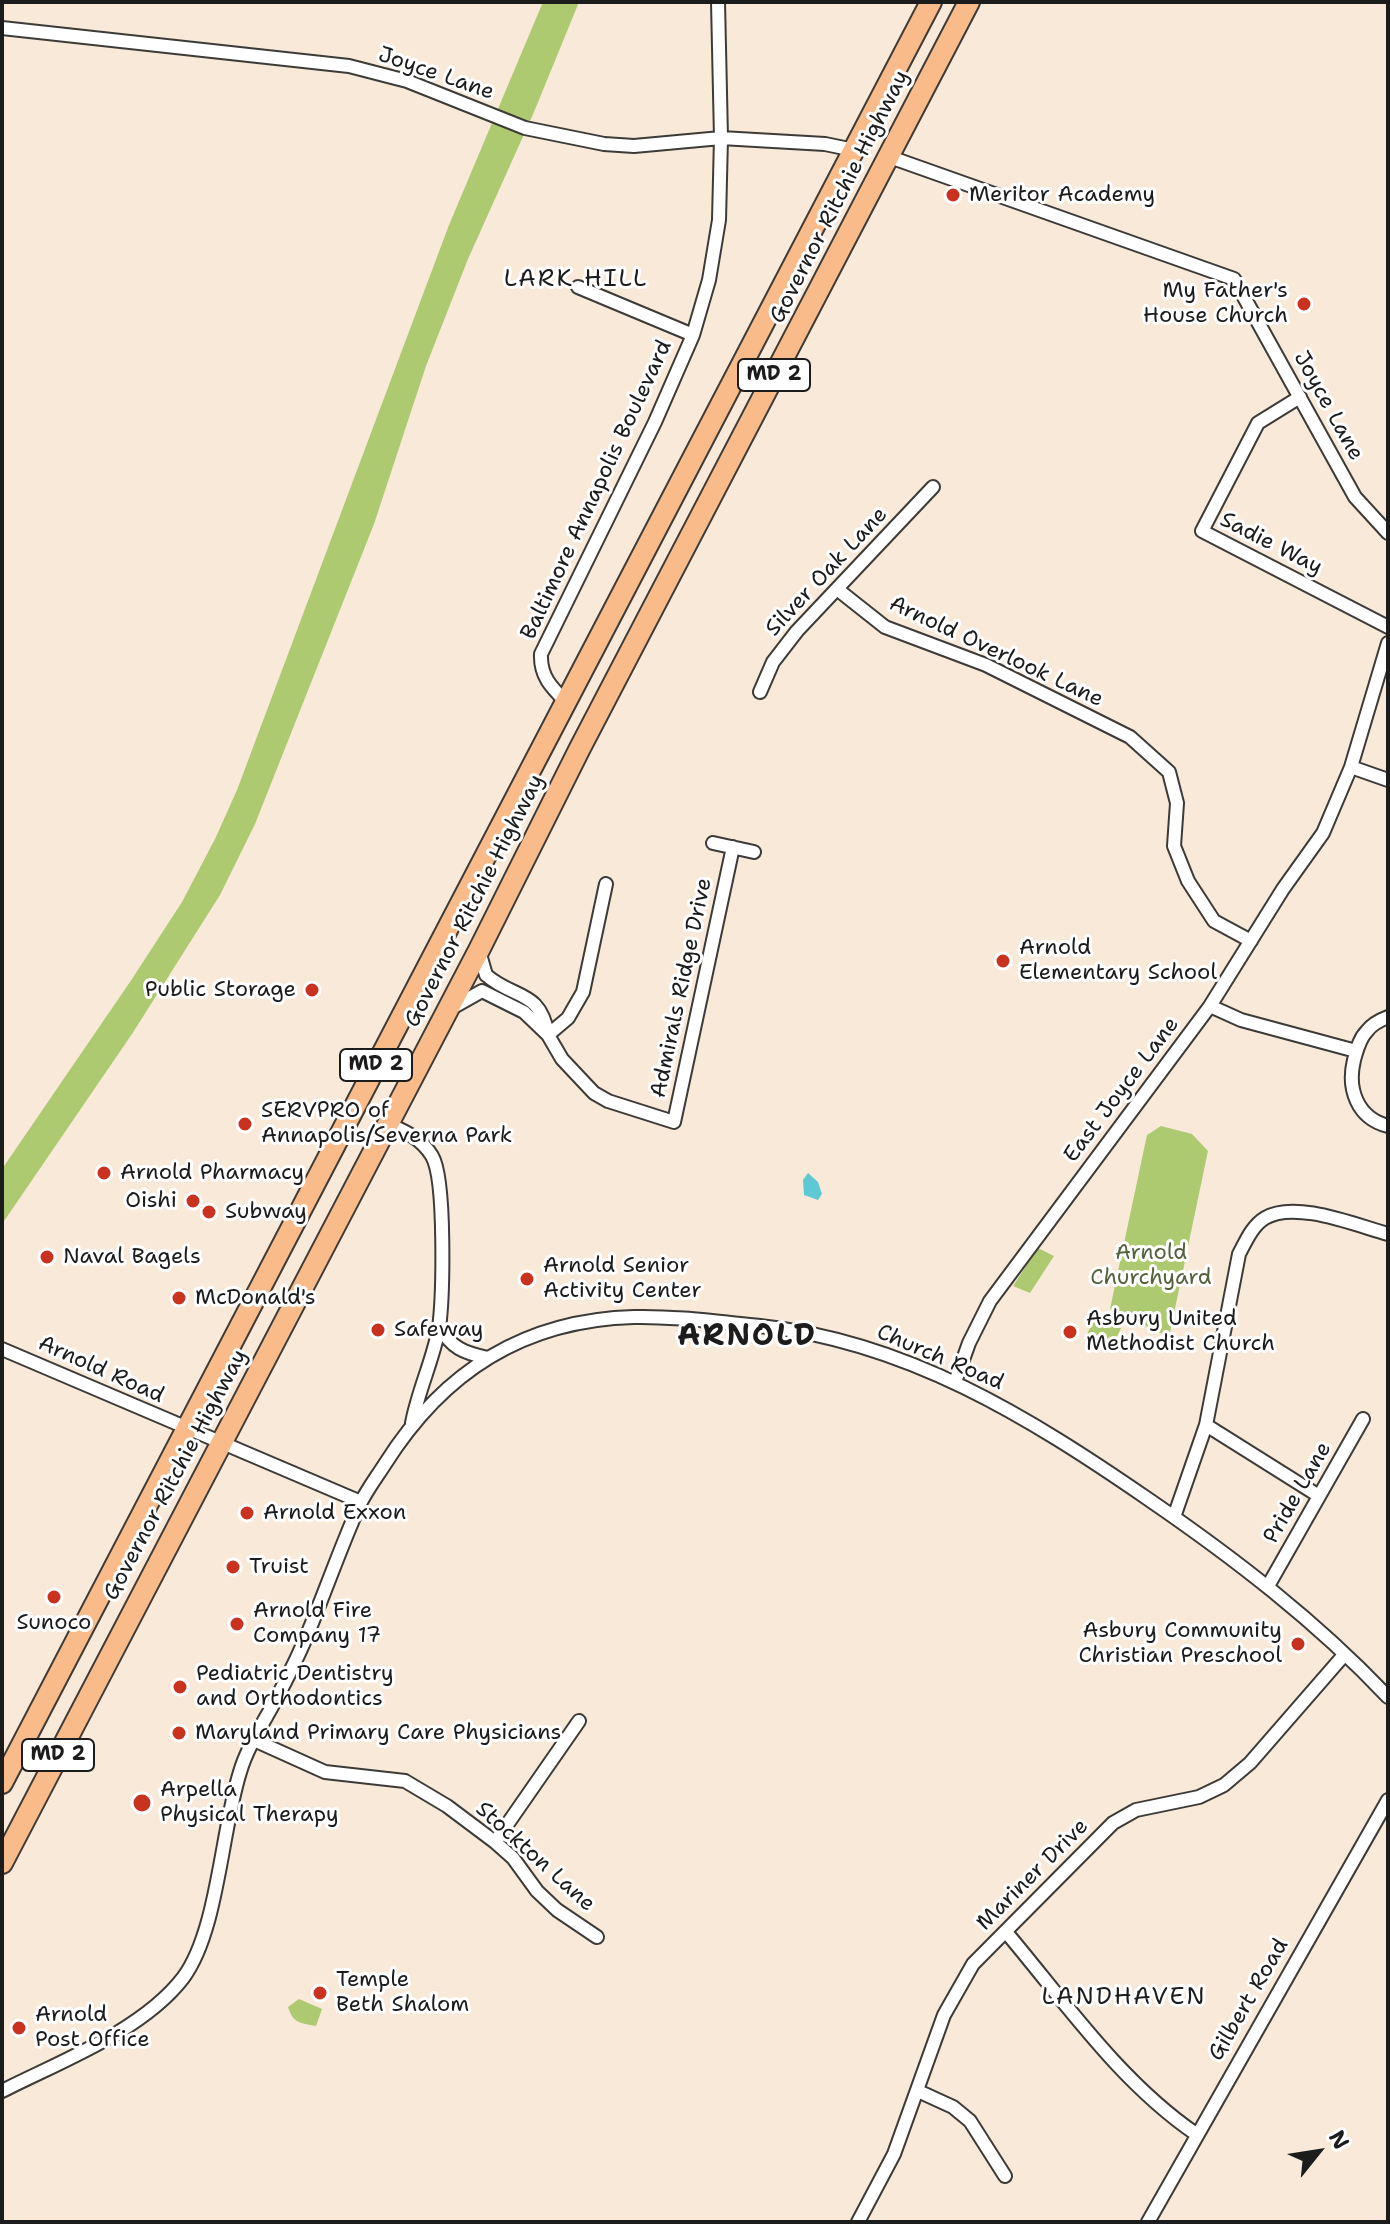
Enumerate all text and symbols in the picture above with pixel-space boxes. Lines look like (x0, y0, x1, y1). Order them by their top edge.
street label: Joyce Lane (375, 42, 497, 106)
street label: Governor Ritchie Highway (765, 66, 915, 328)
place label: Meritor Academy (969, 182, 1155, 208)
marker: Meritor Academy (944, 186, 962, 204)
district label: LARK HILL (504, 266, 648, 294)
place label: My Father's House Church (1143, 278, 1288, 330)
marker: My Father's House Church (1295, 295, 1313, 313)
street label: Baltimore Annapolis Boulevard (516, 336, 678, 644)
street label: Joyce Lane (1287, 347, 1369, 465)
road number: MD 2 (738, 359, 810, 391)
street label: Silver Oak Lane (760, 502, 894, 642)
street label: Sadie Way (1215, 507, 1327, 581)
street label: Arnold Overlook Lane (885, 591, 1107, 713)
street label: Governor Ritchie Highway (400, 770, 550, 1032)
street label: Admirals Ridge Drive (646, 876, 718, 1100)
place label: Arnold Elementary School (1019, 935, 1217, 986)
marker: Arnold Elementary School (994, 952, 1012, 970)
place label: Public Storage (145, 977, 296, 1003)
marker: Public Storage (303, 981, 321, 999)
street label: East Joyce Lane (1059, 1012, 1185, 1168)
road number: MD 2 (340, 1049, 412, 1081)
place label: SERVPRO of Annapolis/Severna Park (261, 1098, 512, 1150)
marker: SERVPRO of Annapolis/Severna Park (236, 1115, 254, 1133)
place label: Arnold Pharmacy (120, 1160, 304, 1186)
marker: Arnold Pharmacy (95, 1164, 113, 1182)
place label: Oishi (125, 1188, 177, 1214)
marker: Oishi (184, 1192, 202, 1210)
place label: Subway (225, 1199, 307, 1225)
marker: Subway (200, 1203, 218, 1221)
park label: Arnold Churchyard (1090, 1240, 1212, 1292)
place label: Naval Bagels (63, 1244, 201, 1270)
marker: Naval Bagels (38, 1248, 56, 1266)
place label: Arnold Senior Activity Center (543, 1253, 702, 1304)
marker: Arnold Senior Activity Center (518, 1270, 536, 1288)
place label: McDonald's (195, 1285, 316, 1311)
marker: McDonald's (170, 1289, 188, 1307)
place label: Asbury United Methodist Church (1086, 1306, 1275, 1358)
place label: Safeway (394, 1317, 483, 1343)
district label: ARNOLD (677, 1319, 817, 1355)
street label: Church Road (872, 1319, 1008, 1397)
marker: Safeway (369, 1321, 387, 1339)
marker: Asbury United Methodist Church (1061, 1323, 1079, 1341)
street label: Arnold Road (34, 1330, 168, 1410)
street label: Governor Ritchie Highway (99, 1345, 253, 1605)
street label: Pride Lane (1258, 1437, 1338, 1549)
place label: Arnold Exxon (263, 1500, 406, 1526)
marker: Arnold Exxon (238, 1504, 256, 1522)
place label: Truist (249, 1554, 309, 1580)
marker: Truist (224, 1558, 242, 1576)
marker: Sunoco (45, 1588, 63, 1606)
place label: Arnold Fire Company 17 (253, 1598, 381, 1650)
place label: Sunoco (17, 1610, 91, 1636)
marker: Arnold Fire Company 17 (228, 1615, 246, 1633)
place label: Asbury Community Christian Preschool (1078, 1618, 1282, 1670)
marker: Asbury Community Christian Preschool (1289, 1635, 1307, 1653)
place label: Pediatric Dentistry and Orthodontics (196, 1661, 394, 1712)
marker: Pediatric Dentistry and Orthodontics (171, 1678, 189, 1696)
place label: Maryland Primary Care Physicians (195, 1720, 561, 1746)
marker: Maryland Primary Care Physicians (170, 1724, 188, 1742)
road number: MD 2 (22, 1739, 94, 1771)
place label: Arpella Physical Therapy (160, 1777, 339, 1828)
marker: Arpella Physical Therapy (131, 1792, 153, 1814)
street label: Stockton Lane (470, 1797, 600, 1917)
street label: Mariner Drive (972, 1814, 1094, 1936)
street label: Gilbert Road (1203, 1934, 1295, 2066)
place label: Temple Beth Shalom (336, 1967, 469, 2018)
marker: Temple Beth Shalom (311, 1984, 329, 2002)
district label: LANDHAVEN (1041, 1984, 1207, 2012)
place label: Arnold Post Office (35, 2002, 150, 2054)
marker: Arnold Post Office (10, 2019, 28, 2037)
north arrow (1278, 2112, 1358, 2192)
text: N (1322, 2125, 1356, 2155)

